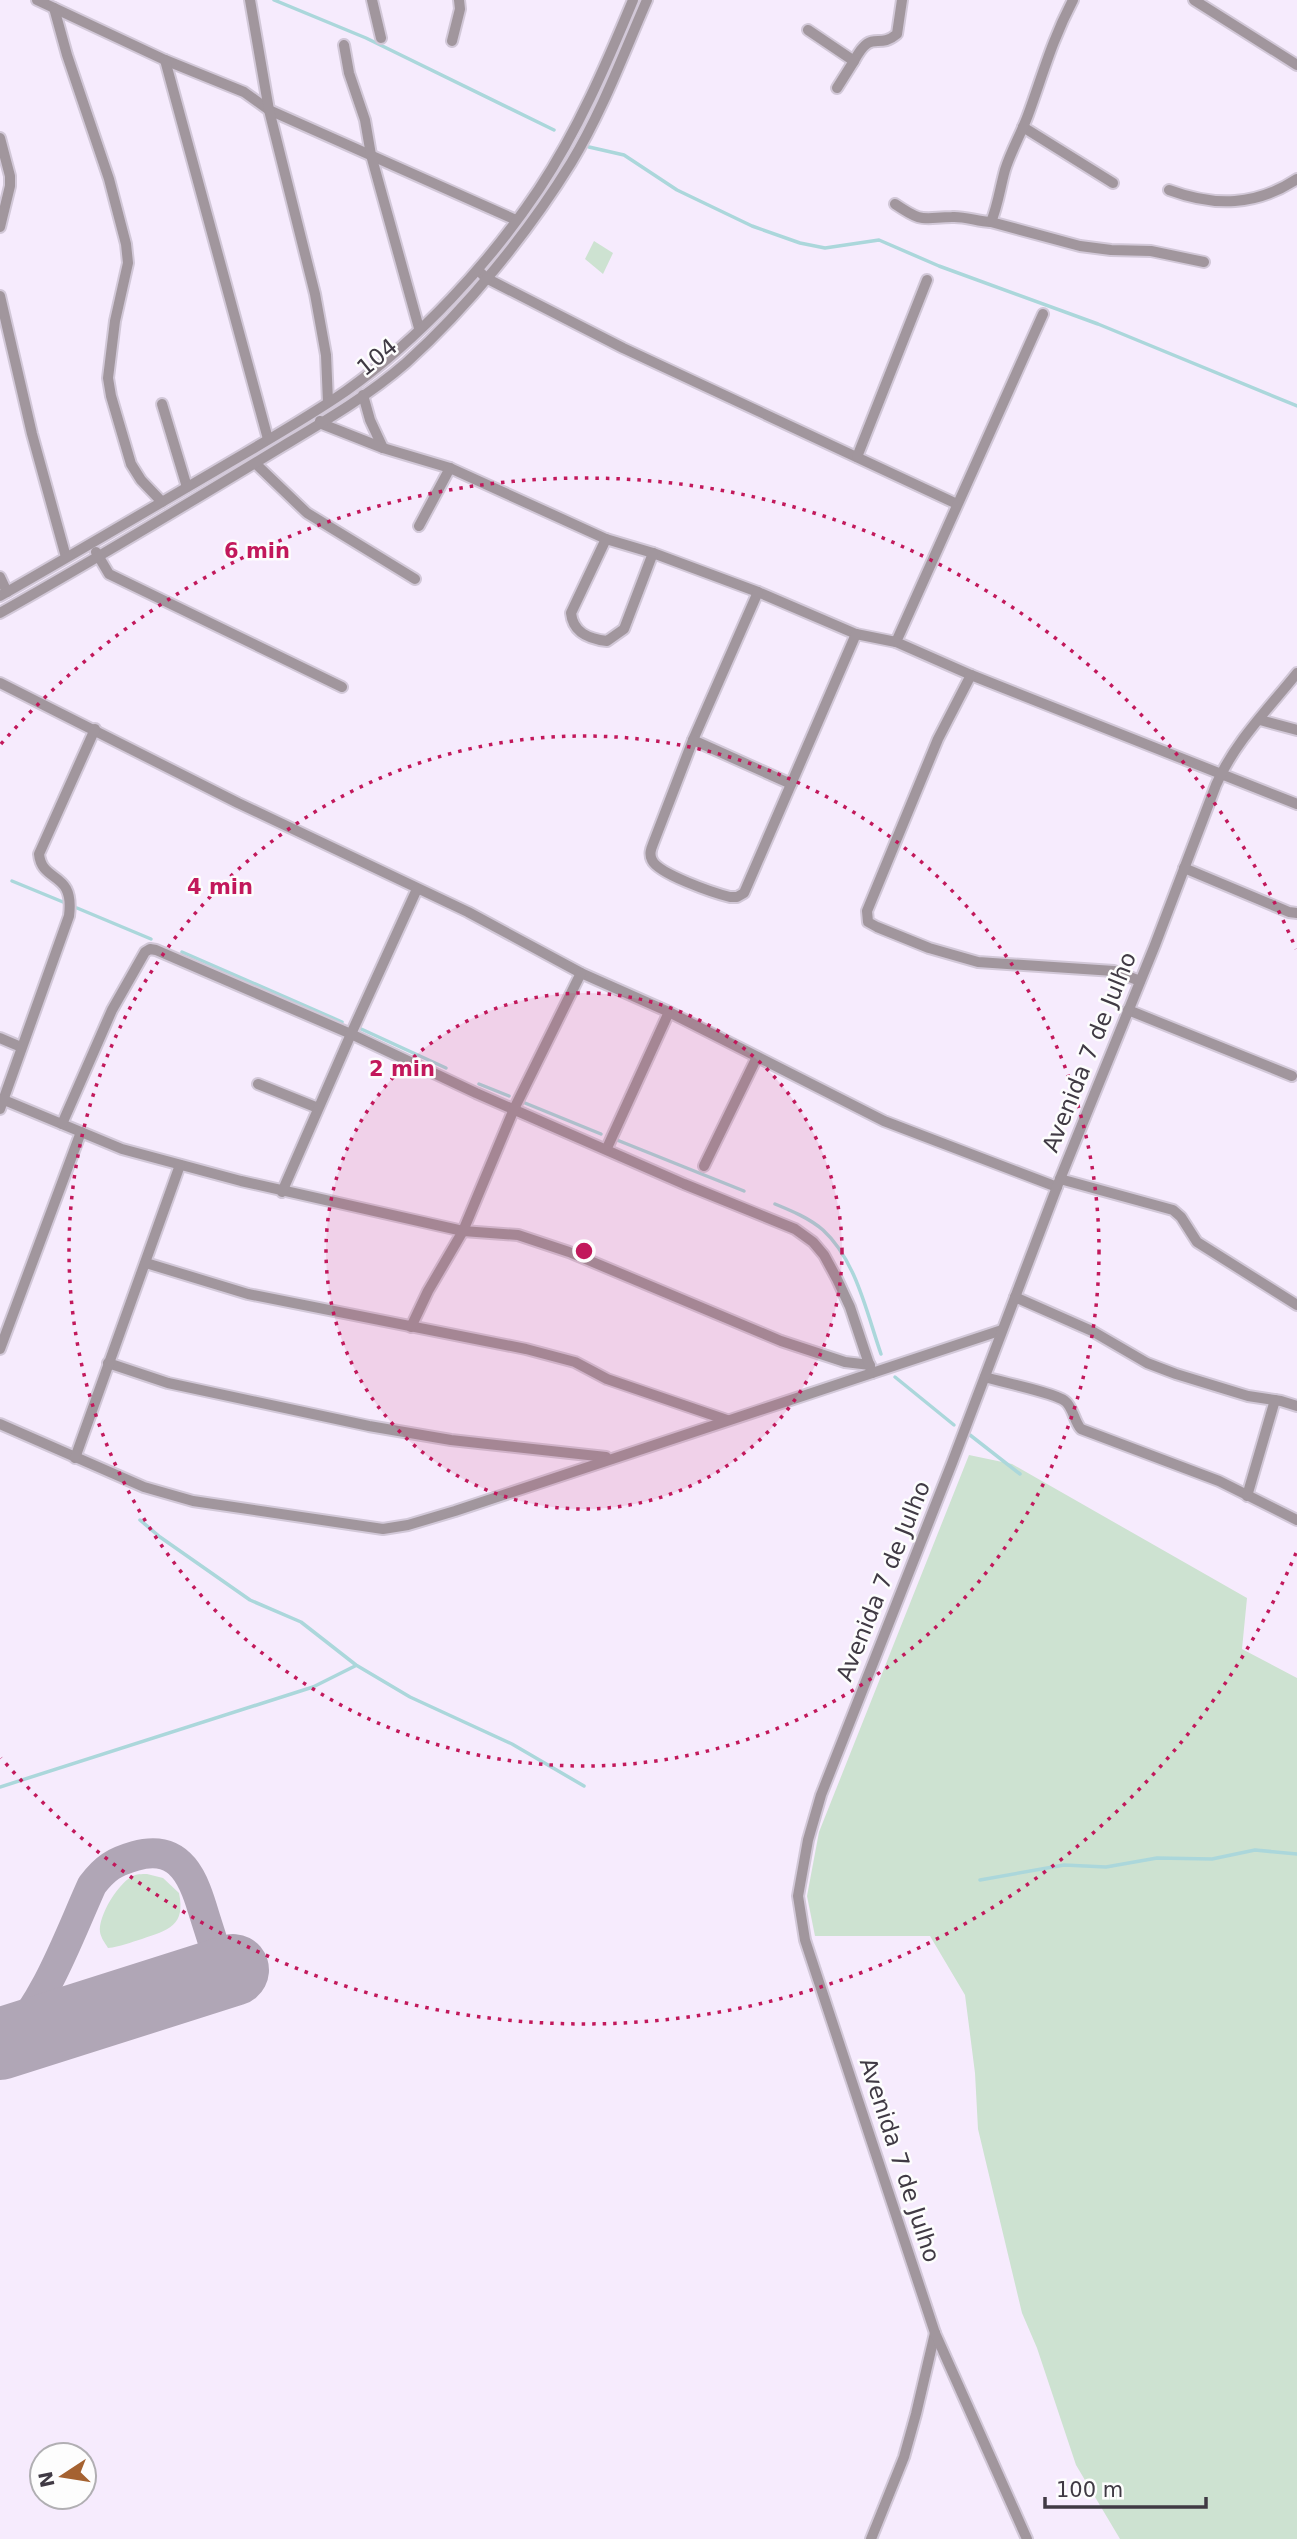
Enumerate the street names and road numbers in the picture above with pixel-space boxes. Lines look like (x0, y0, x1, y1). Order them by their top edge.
street label: 104 (352, 333, 402, 381)
street label: Avenida 7 de Julho (1037, 948, 1141, 1156)
street label: Avenida 7 de Julho (831, 1477, 935, 1685)
street label: Avenida 7 de Julho (855, 2054, 945, 2266)

